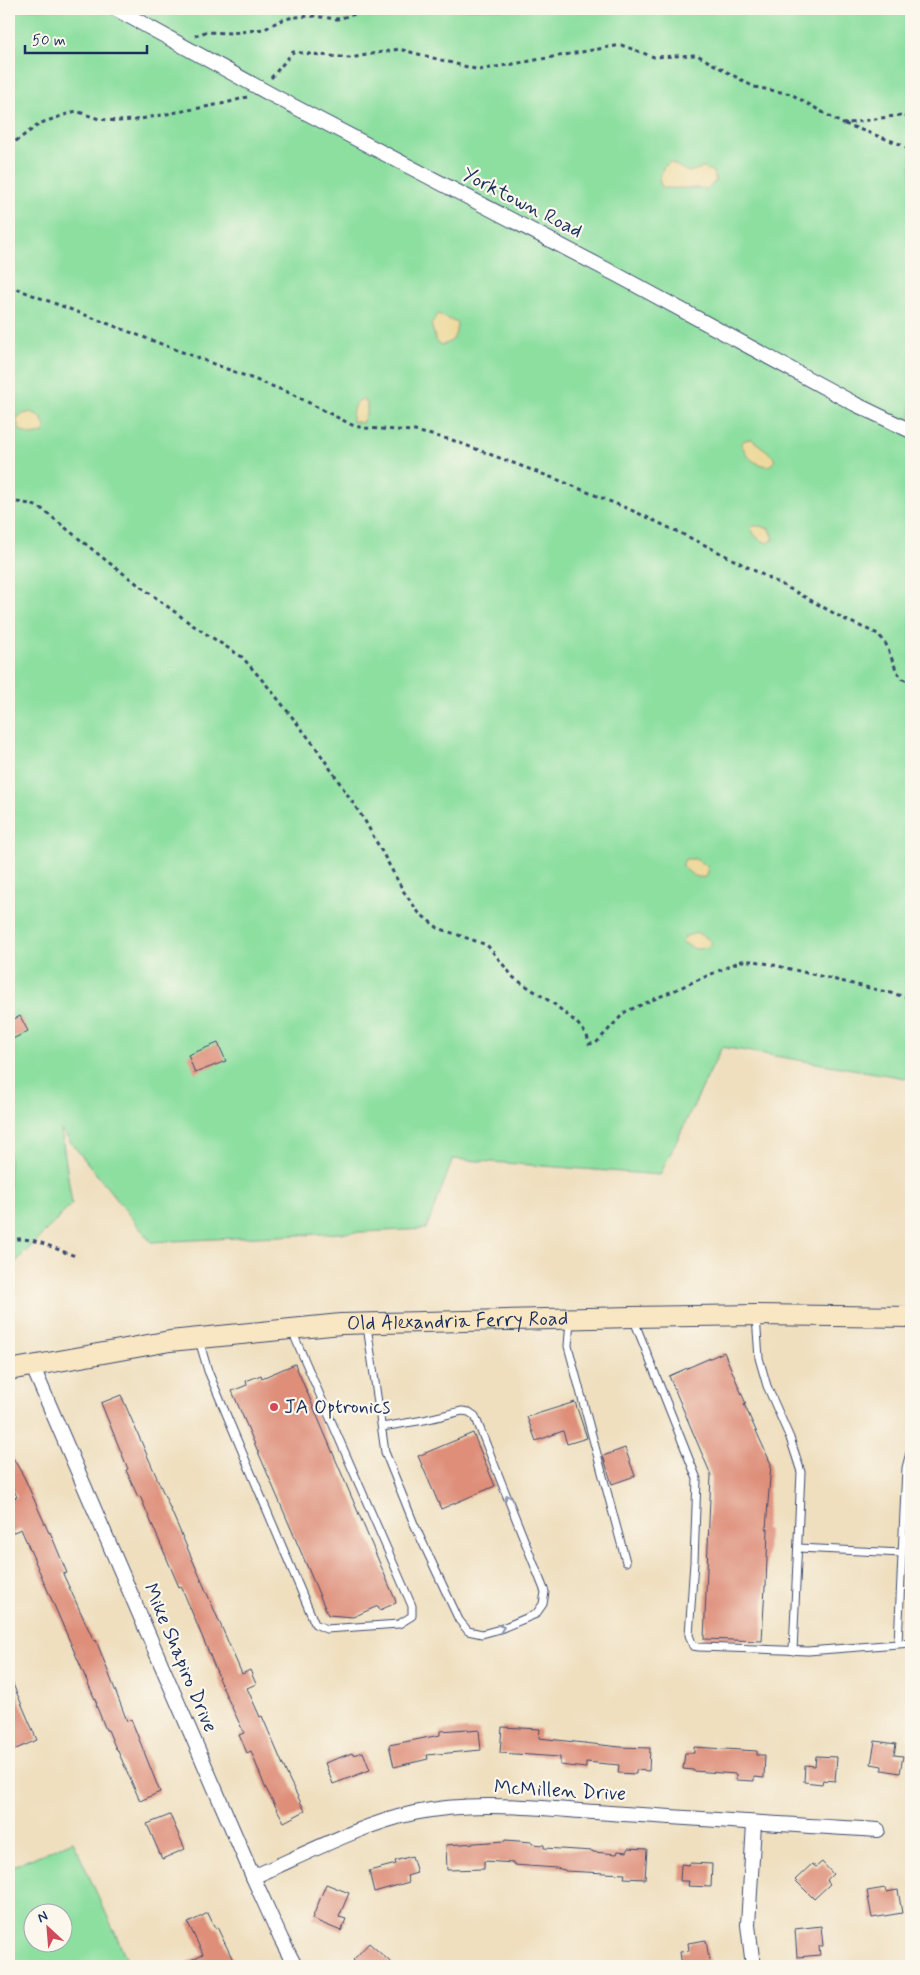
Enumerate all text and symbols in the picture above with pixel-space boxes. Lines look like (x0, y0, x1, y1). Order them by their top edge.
scale bar (25, 22, 148, 54)
text: 50 m (32, 31, 66, 51)
street label: Yorktown Road (457, 161, 587, 245)
street label: Old Alexandria Ferry Road (347, 1305, 568, 1337)
place label: JA Optronics (284, 1394, 390, 1421)
marker: JA Optronics (268, 1401, 280, 1413)
one-way arrow (503, 1494, 514, 1503)
street label: Mike Shapiro Drive (136, 1579, 224, 1737)
one-way arrow (496, 1624, 505, 1634)
street label: McMillen Drive (493, 1774, 627, 1808)
north arrow (22, 1902, 72, 1952)
text: N (35, 1907, 51, 1927)

